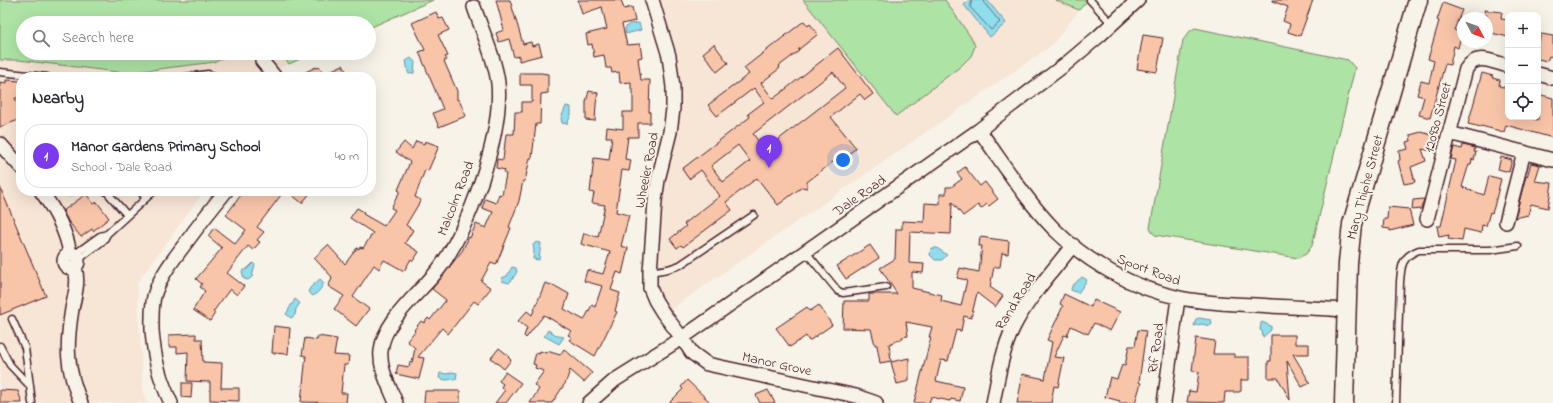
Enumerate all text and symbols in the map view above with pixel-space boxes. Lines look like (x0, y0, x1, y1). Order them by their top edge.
north arrow (1457, 12, 1493, 48)
map controls (1505, 12, 1541, 120)
button: + (1505, 12, 1541, 48)
search box (16, 16, 376, 60)
icon: search (30, 27, 52, 49)
text: Search here (62, 27, 134, 49)
button: − (1505, 48, 1541, 84)
street label: 120930 Street (1419, 79, 1458, 155)
button: locate (1505, 84, 1541, 120)
text: Nearby (32, 86, 84, 111)
street label: Wheeler Road (630, 130, 665, 210)
street label: Mary Thiphe Street (1341, 132, 1391, 242)
pin: 1 (756, 135, 782, 168)
text: Manor Gardens Primary School (71, 136, 261, 158)
text: 1 (44, 147, 48, 166)
text: 40 m (335, 147, 359, 166)
your location (833, 150, 853, 170)
text: School · Dale Road (71, 158, 172, 177)
street label: Malcolm Road (433, 158, 480, 239)
street label: Dale Road (828, 170, 891, 223)
street label: Sport Road (1113, 249, 1184, 292)
street label: Rand Road (990, 269, 1042, 335)
street label: Rif Road (1143, 322, 1170, 375)
street label: Manor Grove (740, 347, 814, 382)

